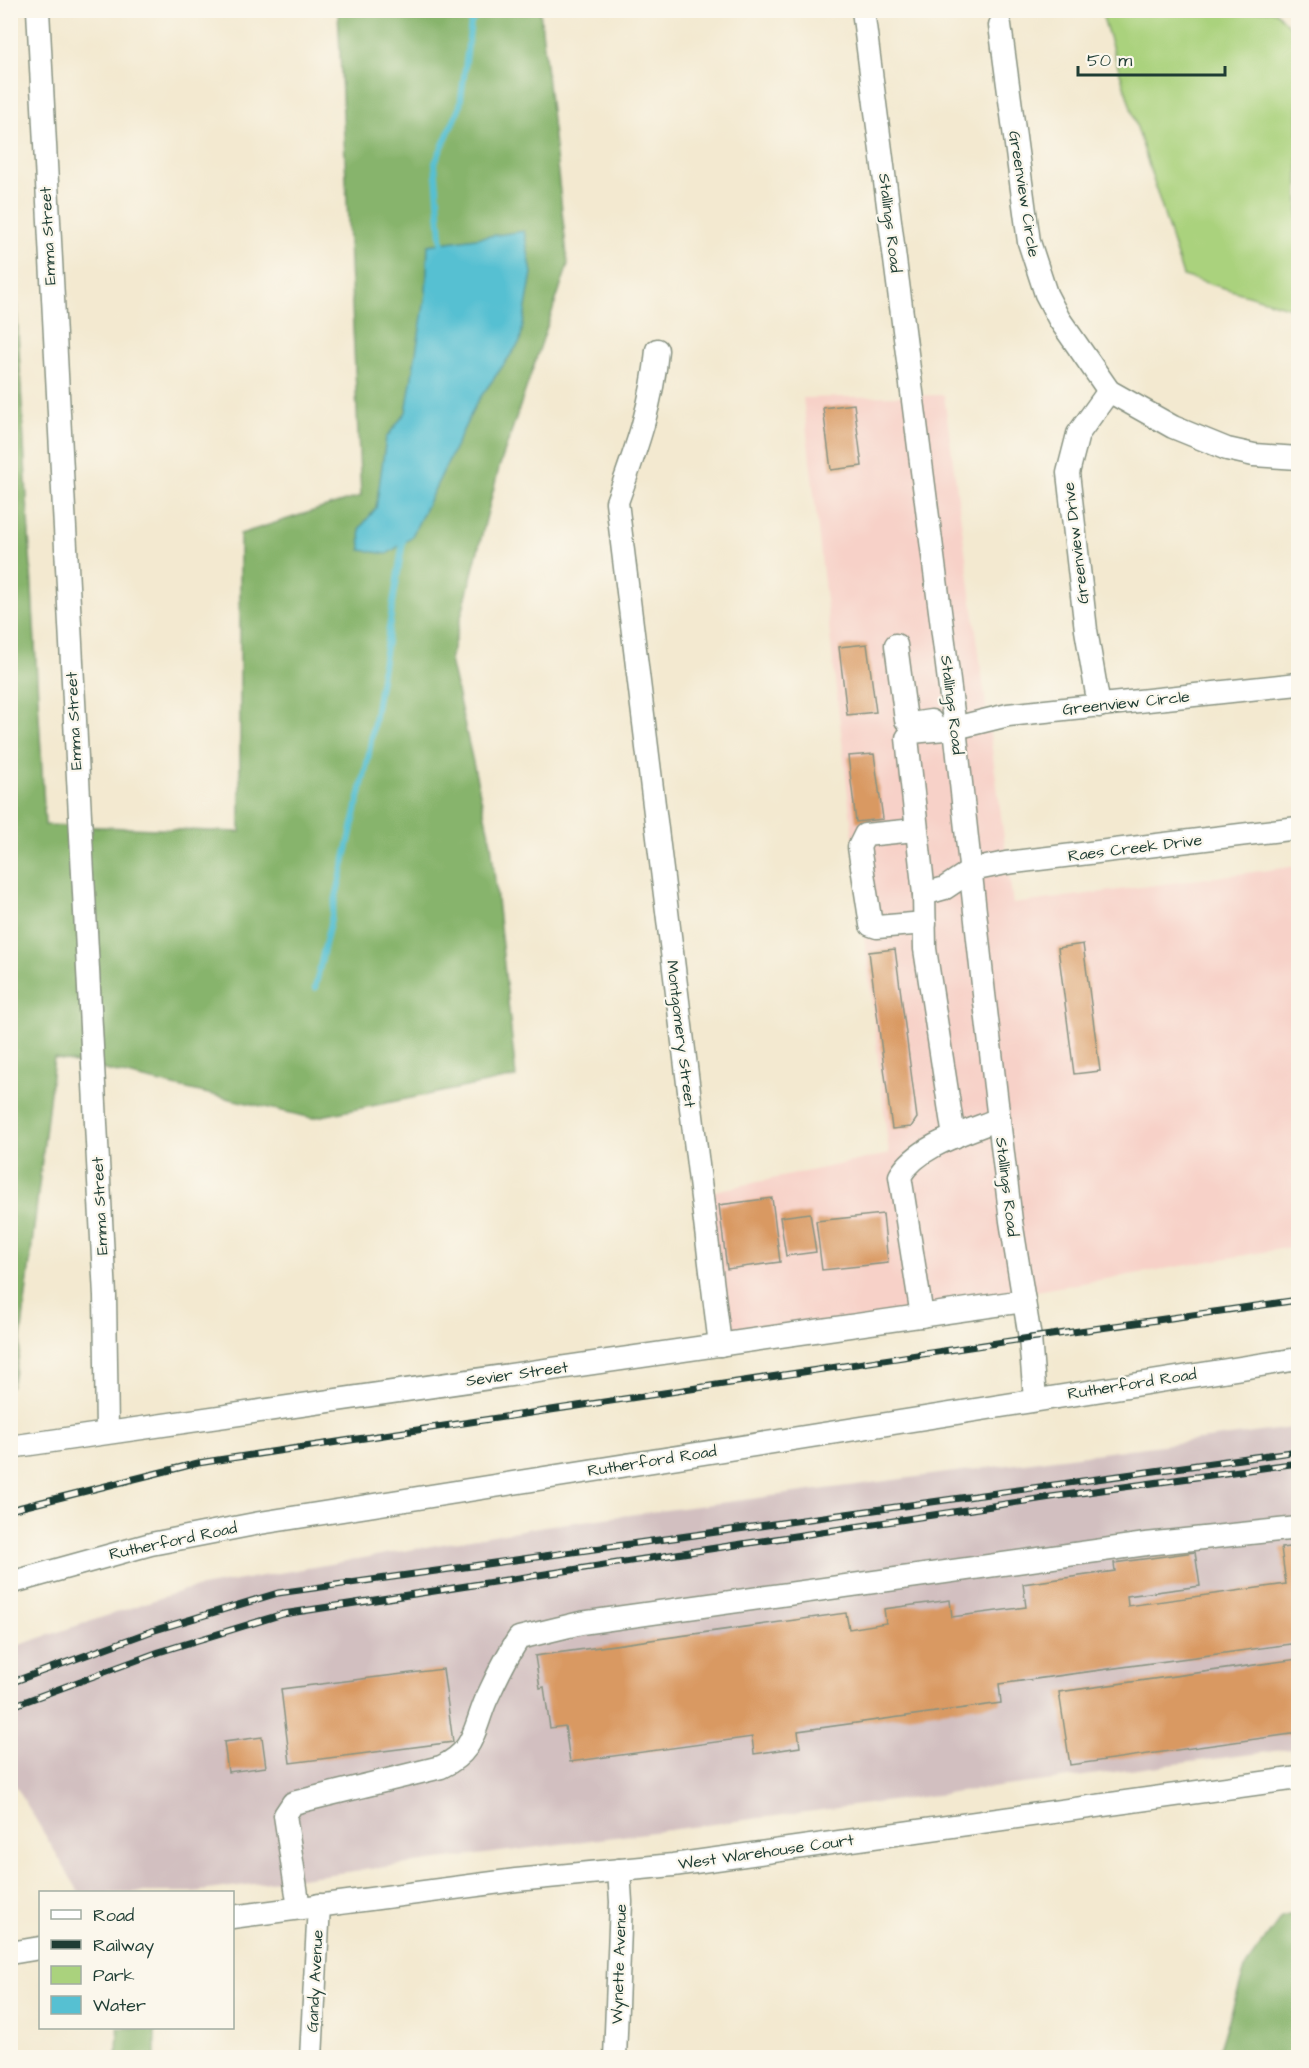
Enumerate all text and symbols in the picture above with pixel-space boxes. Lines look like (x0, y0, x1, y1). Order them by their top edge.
scale bar (1078, 39, 1225, 77)
text: 50 m (1087, 48, 1132, 73)
street label: Greenview Circle (1003, 129, 1045, 259)
street label: Stallings Road (872, 172, 907, 274)
street label: Emma Street (34, 186, 62, 286)
street label: Greenview Drive (1058, 481, 1094, 605)
street label: Stallings Road (934, 654, 969, 756)
street label: Emma Street (60, 671, 88, 771)
street label: Greenview Circle (1061, 685, 1191, 721)
street label: Raes Creek Drive (1067, 829, 1204, 867)
street label: Montgomery Street (660, 959, 701, 1110)
street label: Stallings Road (989, 1136, 1024, 1238)
street label: Emma Street (86, 1156, 114, 1256)
street label: Sevier Street (465, 1356, 570, 1392)
street label: Rutherford Road (1066, 1363, 1198, 1405)
street label: Rutherford Road (586, 1440, 718, 1482)
street label: Rutherford Road (107, 1517, 239, 1565)
street label: West Warehouse Court (677, 1829, 856, 1875)
legend (39, 1891, 234, 2029)
text: Road (93, 1903, 134, 1928)
street label: Wynette Avenue (606, 1903, 633, 2025)
street label: Gandy Avenue (301, 1929, 330, 2033)
text: Railway (93, 1933, 154, 1959)
text: Park (93, 1963, 135, 1988)
text: Water (93, 1993, 146, 2018)

